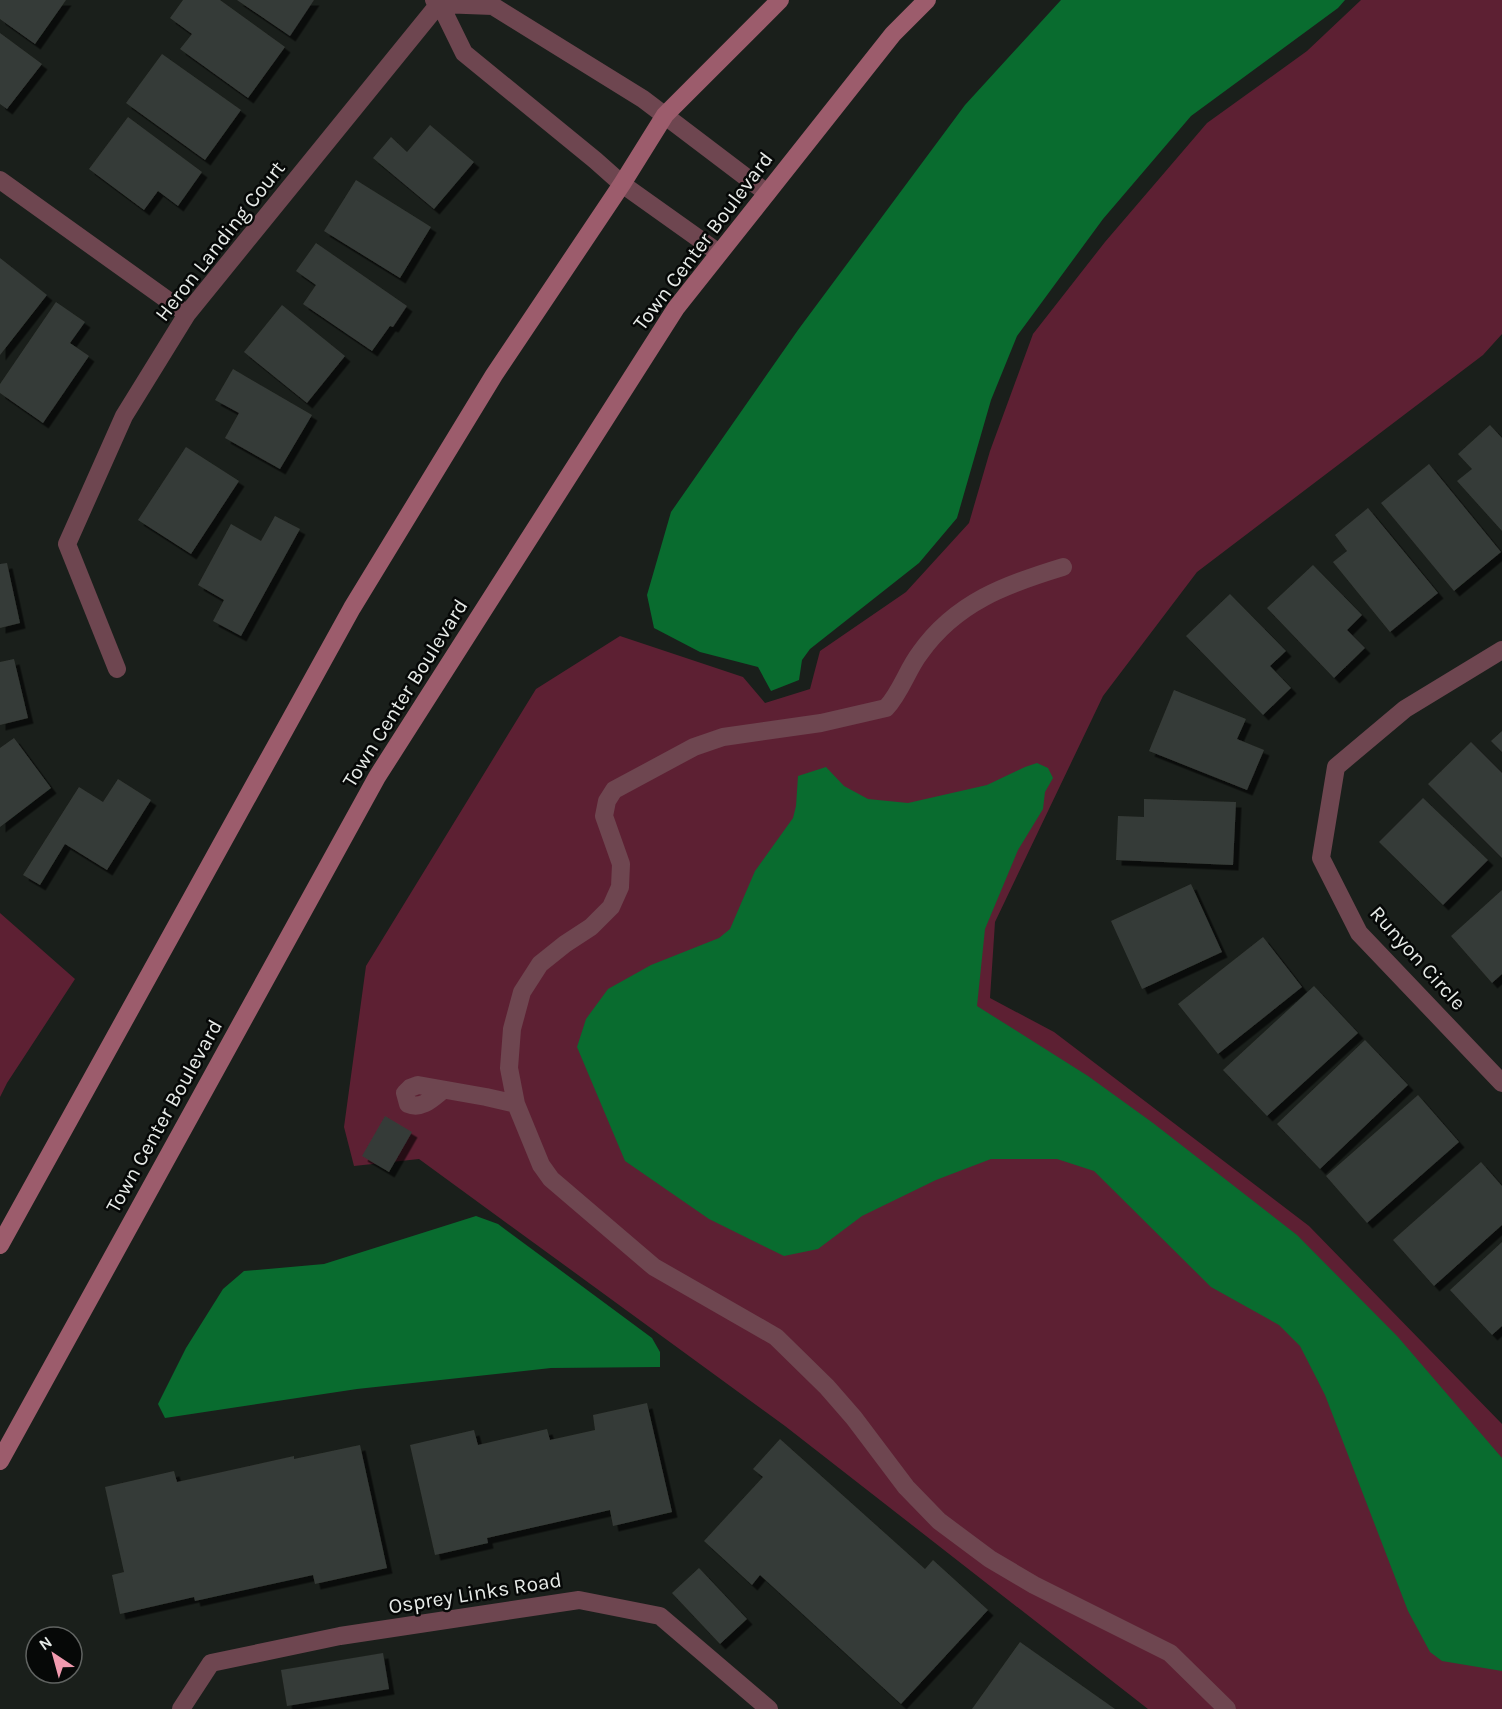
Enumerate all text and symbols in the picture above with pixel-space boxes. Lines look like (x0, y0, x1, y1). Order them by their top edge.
street label: Town Center Boulevard (628, 147, 778, 335)
street label: Heron Landing Court (150, 156, 290, 326)
street label: Town Center Boulevard (337, 595, 473, 791)
street label: Runyon Circle (1365, 901, 1471, 1015)
street label: Town Center Boulevard (101, 1015, 227, 1217)
street label: Osprey Links Road (387, 1567, 563, 1619)
north arrow (24, 1625, 84, 1685)
text: N (35, 1632, 56, 1654)

